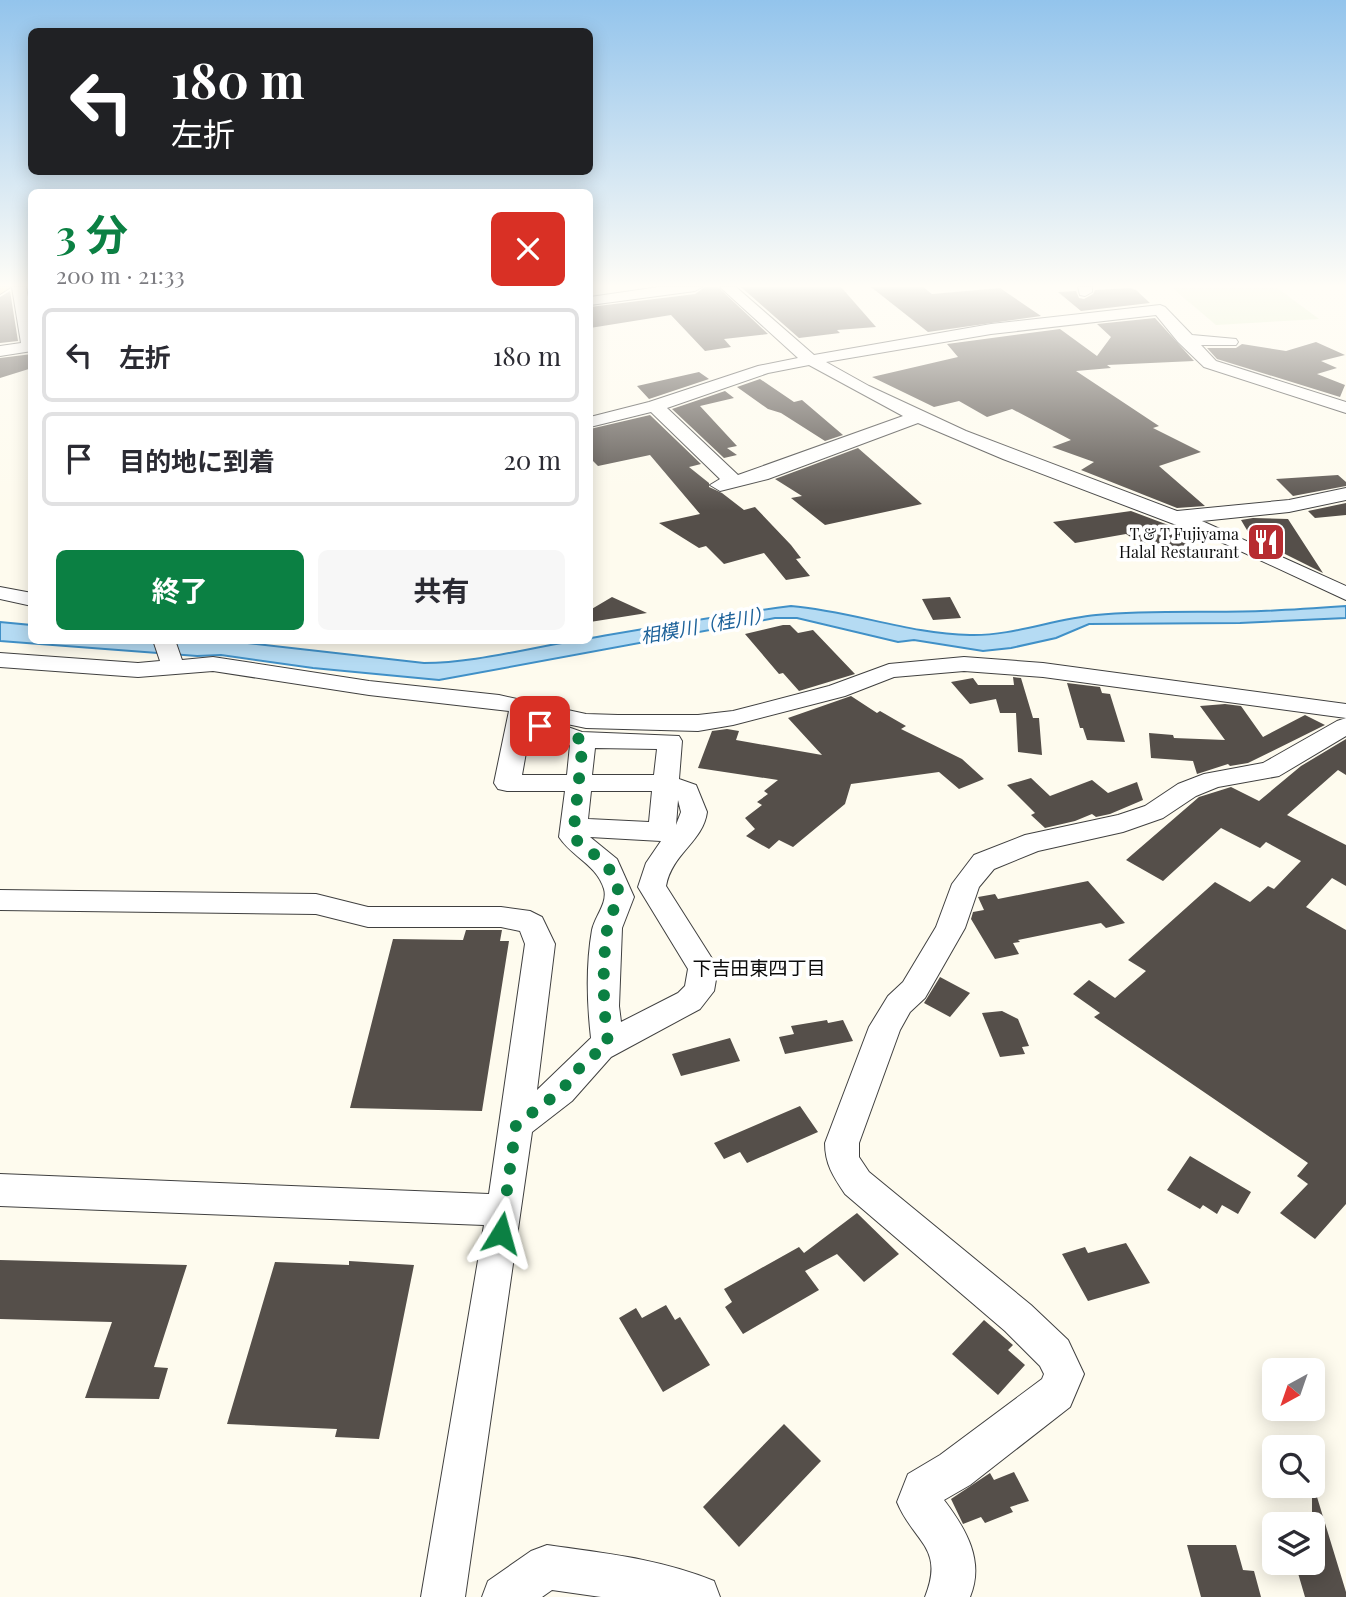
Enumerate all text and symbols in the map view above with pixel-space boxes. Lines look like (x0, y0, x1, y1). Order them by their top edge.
text: 180 m (171, 46, 305, 111)
icon: left (56, 56, 147, 147)
text: 左折 (171, 111, 235, 154)
text: 3 分 (56, 205, 128, 261)
button: close (491, 212, 565, 286)
text: 200 m · 21:33 (56, 259, 185, 290)
icon: left (60, 336, 98, 374)
text: 180 m (493, 338, 561, 373)
text: 左折 (119, 339, 171, 374)
icon: arrive (60, 440, 98, 478)
text: 20 m (503, 442, 561, 477)
text: 目的地に到着 (119, 443, 275, 478)
restaurant icon: T & T Fujiyama Halal Restaurant (1245, 521, 1287, 563)
place label: T & T Fujiyama Halal Restaurant (1119, 523, 1239, 562)
button: 終了 (56, 550, 304, 630)
button: 共有 (318, 550, 565, 630)
water label: 相模川（桂川） (638, 600, 774, 648)
pin (510, 696, 570, 756)
icon: arrive (521, 707, 559, 745)
district label: 下吉田東四丁目 (692, 954, 826, 980)
position arrow (464, 1196, 538, 1270)
north arrow (1262, 1358, 1325, 1421)
map controls (1262, 1358, 1325, 1575)
button: search (1262, 1435, 1325, 1498)
button: layers (1262, 1512, 1325, 1575)

